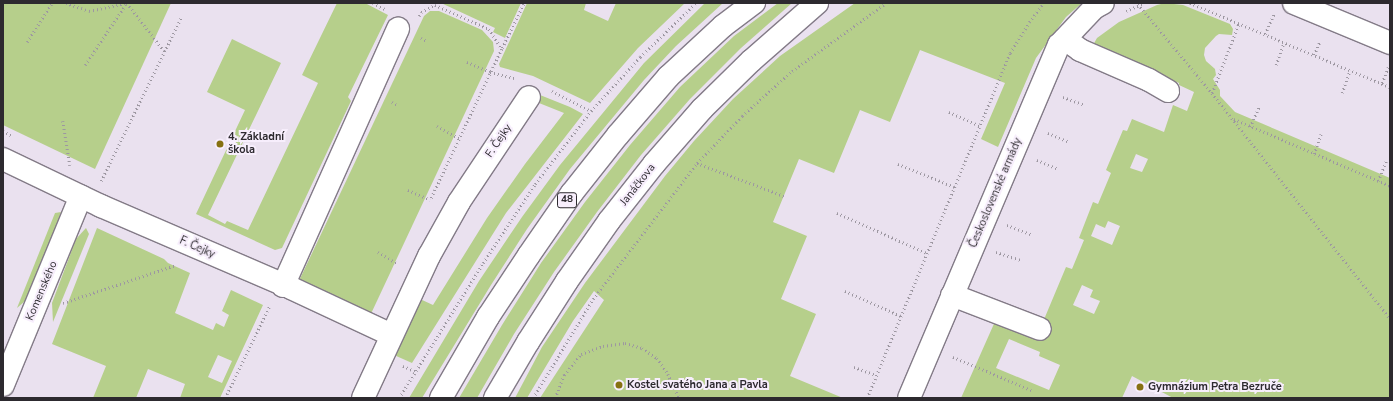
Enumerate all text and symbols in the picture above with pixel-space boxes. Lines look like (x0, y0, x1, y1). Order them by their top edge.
street label: F. Čejky (483, 122, 515, 160)
place label: 4. Základní škola (228, 131, 284, 157)
street label: Československé armády (967, 136, 1025, 250)
marker: 4. Základní škola (215, 139, 225, 149)
street label: Janáčkova (618, 161, 658, 209)
road number: 48 (557, 192, 577, 208)
street label: F. Čejky (177, 234, 217, 262)
street label: Komenského (24, 259, 60, 323)
place label: Kostel svatého Jana a Pavla (627, 378, 768, 392)
marker: Kostel svatého Jana a Pavla (614, 380, 624, 390)
place label: Gymnázium Petra Bezruče (1148, 380, 1282, 394)
marker: Gymnázium Petra Bezruče (1135, 382, 1145, 392)

